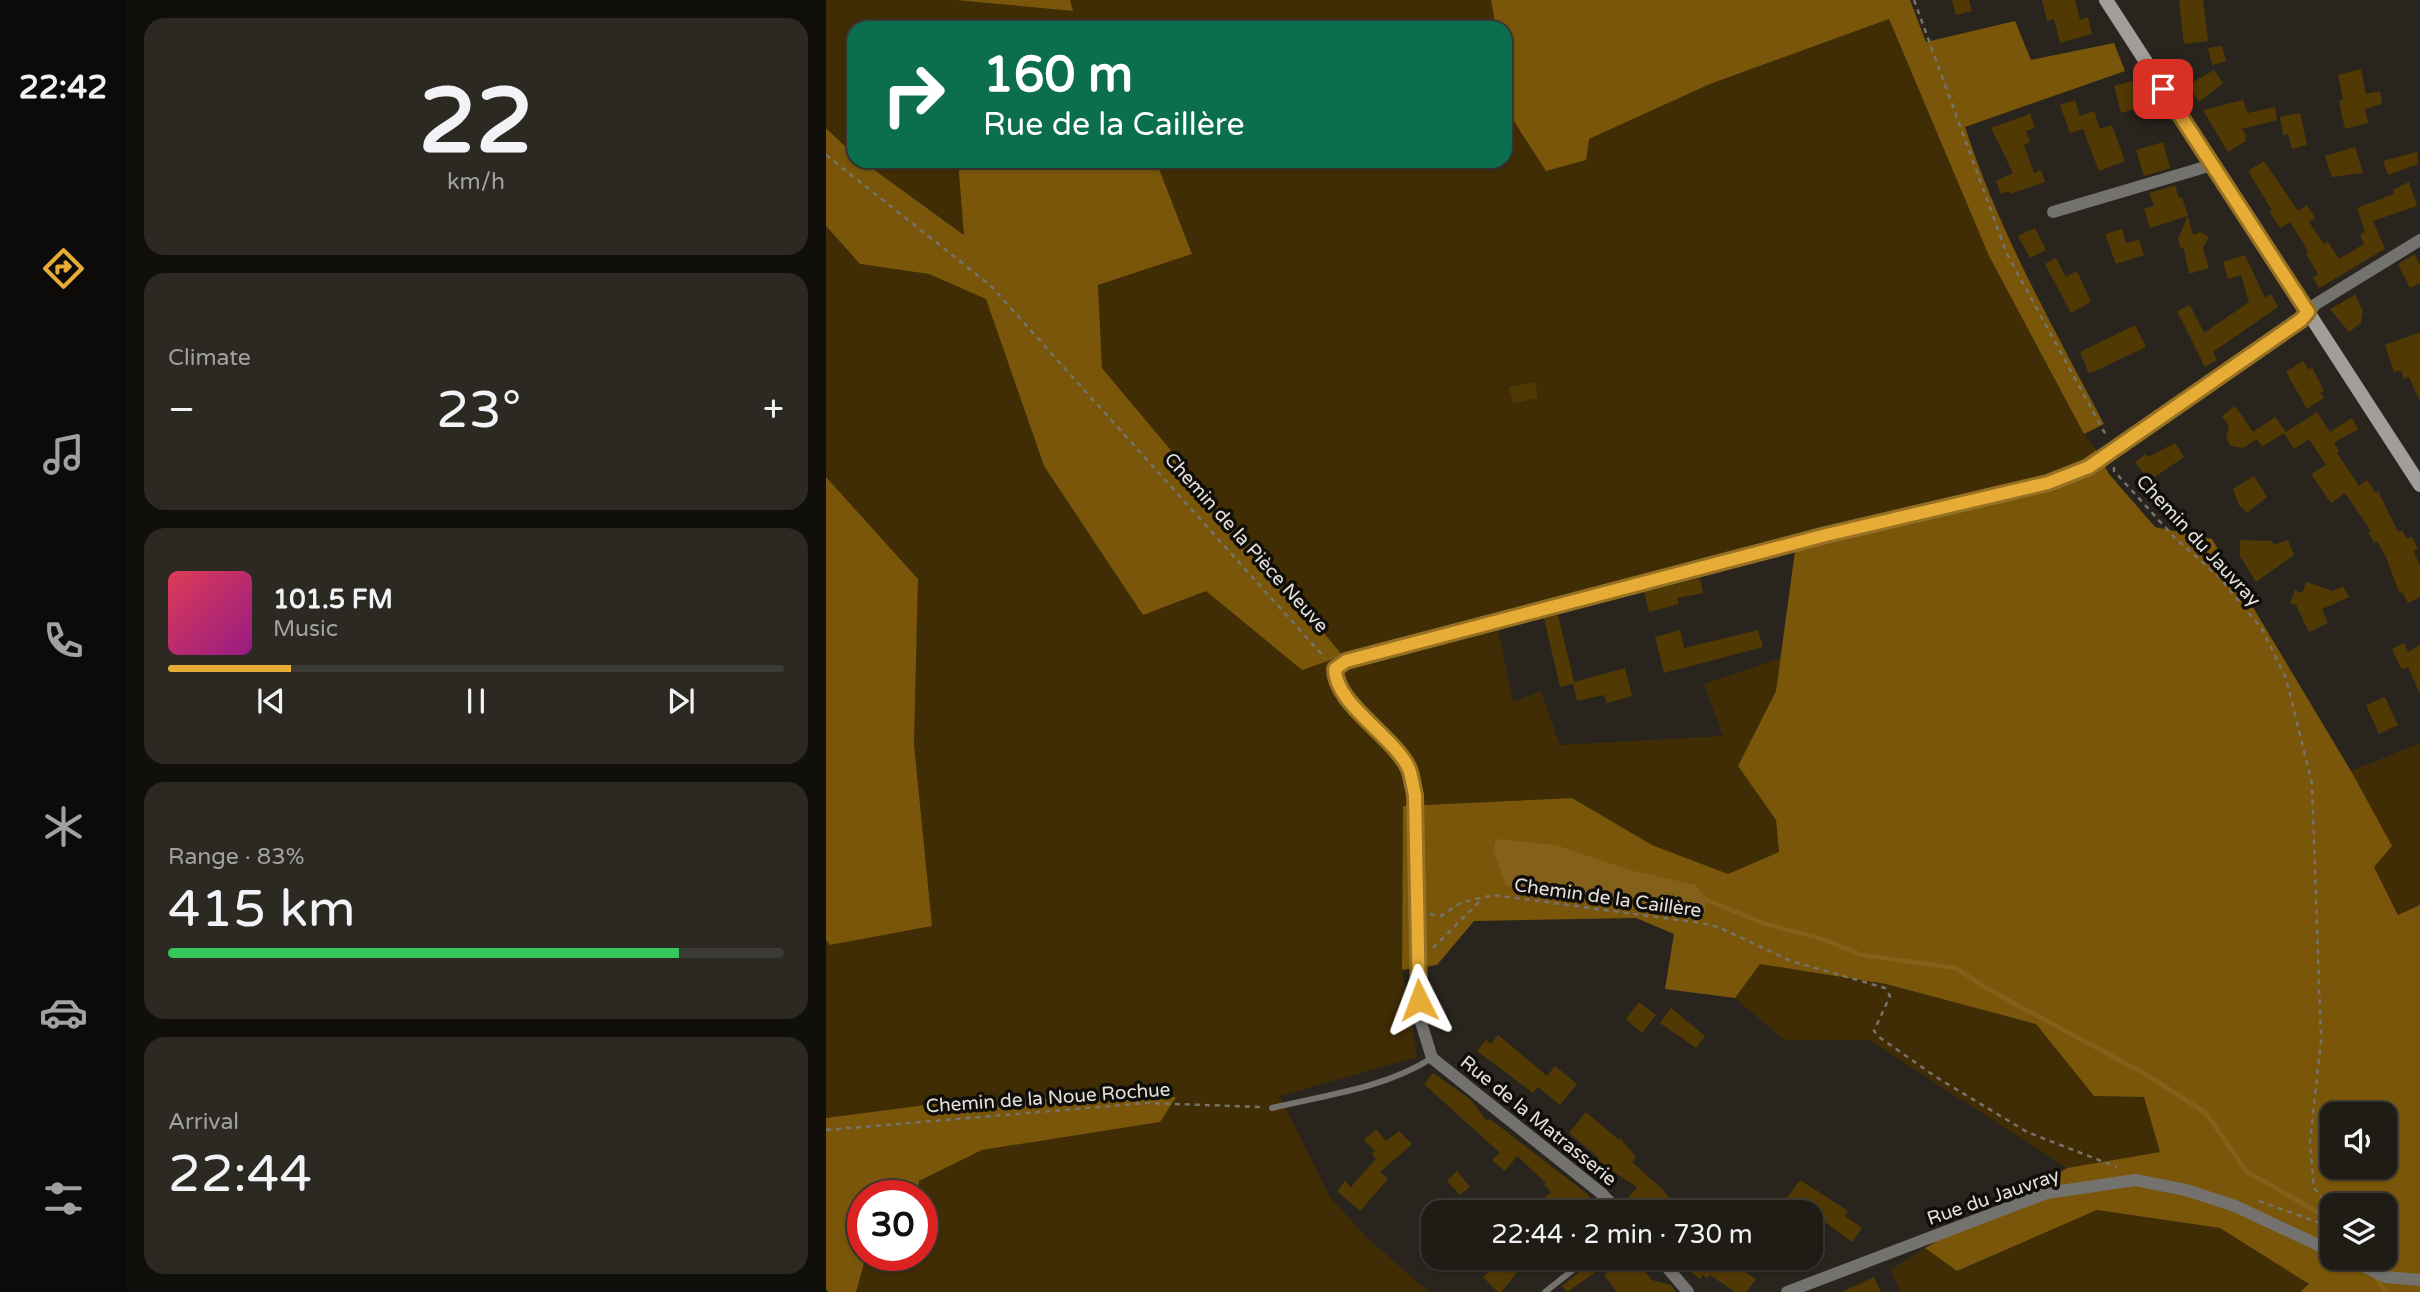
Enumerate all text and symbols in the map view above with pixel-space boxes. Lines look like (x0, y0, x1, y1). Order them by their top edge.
text: 160 m (983, 46, 1133, 105)
icon: right (868, 49, 959, 140)
pin (2133, 59, 2193, 119)
text: 22 (419, 67, 533, 177)
text: 22:42 (19, 69, 107, 107)
icon: arrive (2144, 70, 2182, 108)
text: Rue de la Caillère (983, 106, 1245, 144)
text: km/h (447, 168, 505, 196)
icon: directions (39, 244, 88, 293)
text: Climate (168, 344, 251, 372)
text: 23° (436, 379, 521, 442)
text: − (168, 387, 195, 433)
text: + (763, 387, 784, 433)
icon: music (39, 430, 88, 479)
street label: Chemin de la Pièce Neuve (1160, 448, 1333, 637)
street label: Chemin du Jauvray (2132, 470, 2265, 611)
text: 101.5 FM (273, 584, 393, 615)
text: Music (273, 615, 338, 643)
icon: phone (39, 616, 88, 665)
icon: previous (252, 682, 290, 720)
icon: pause (457, 682, 495, 720)
icon: next (662, 682, 700, 720)
icon: climate (39, 802, 88, 851)
text: Range · 83% (168, 843, 304, 871)
street label: Chemin de la Caillère (1513, 874, 1703, 922)
text: 415 km (168, 878, 356, 941)
position arrow (1382, 963, 1456, 1037)
icon: car (39, 988, 88, 1037)
street label: Rue de la Matrasserie (1456, 1051, 1621, 1191)
street label: Chemin de la Noue Rochue (925, 1078, 1171, 1118)
map controls (2320, 1102, 2397, 1270)
button: sound (2320, 1102, 2397, 1179)
text: Arrival (168, 1108, 239, 1136)
text: 22:44 (168, 1143, 312, 1206)
street label: Rue du Jauvray (1924, 1164, 2062, 1230)
icon: filters (39, 1174, 88, 1223)
speed limit sign: 30 (847, 1180, 938, 1271)
button: layers (2320, 1193, 2397, 1270)
text: 22:44 · 2 min · 730 m (1491, 1219, 1753, 1250)

